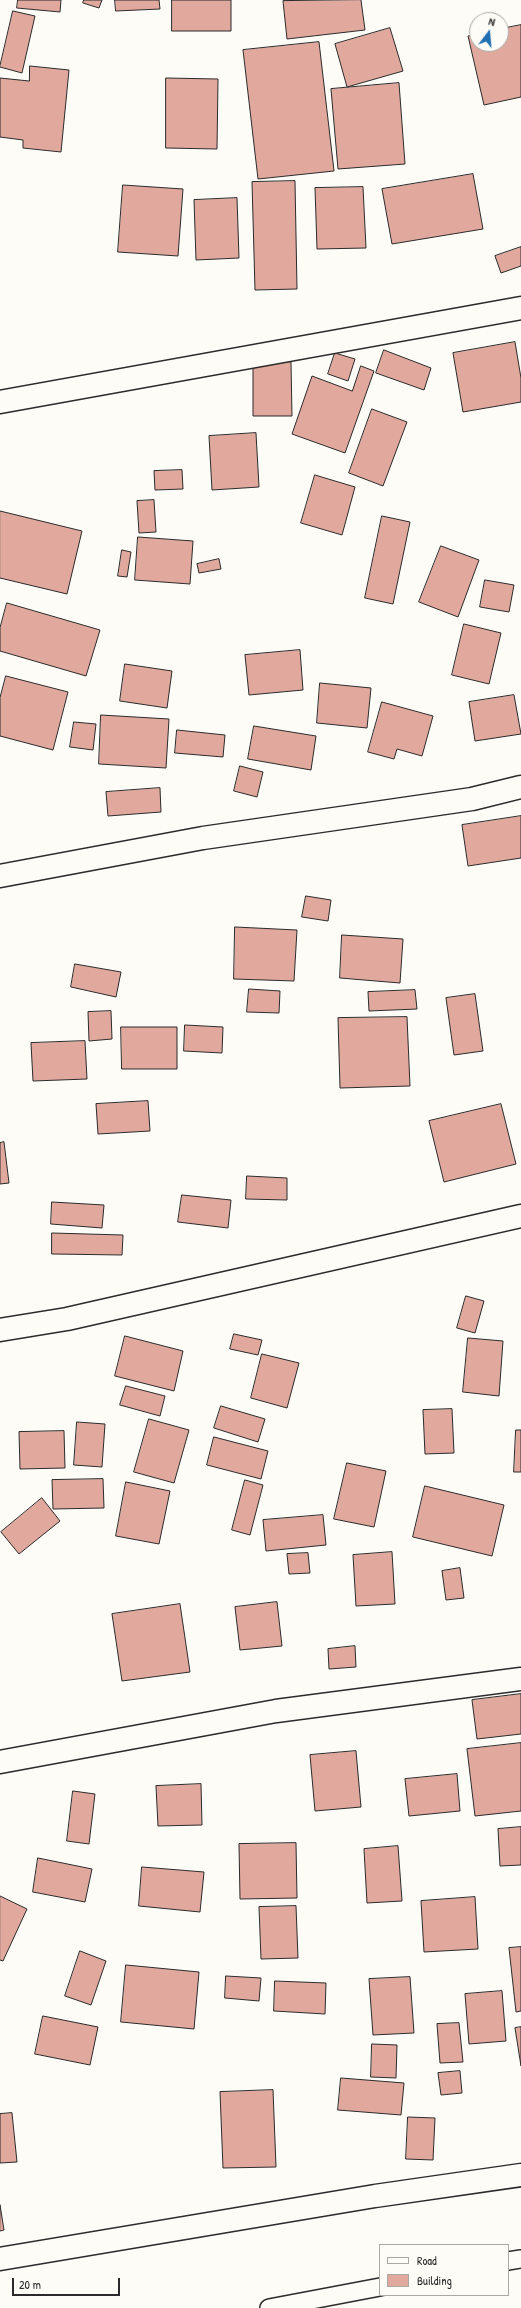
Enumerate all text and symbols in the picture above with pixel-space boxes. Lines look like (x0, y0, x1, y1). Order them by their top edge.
north arrow (469, 12, 509, 52)
text: N (487, 14, 497, 29)
legend (379, 2244, 509, 2296)
text: Road (417, 2252, 437, 2269)
scale bar (14, 2270, 122, 2296)
text: Building (417, 2272, 452, 2289)
text: 20 m (19, 2276, 41, 2293)

